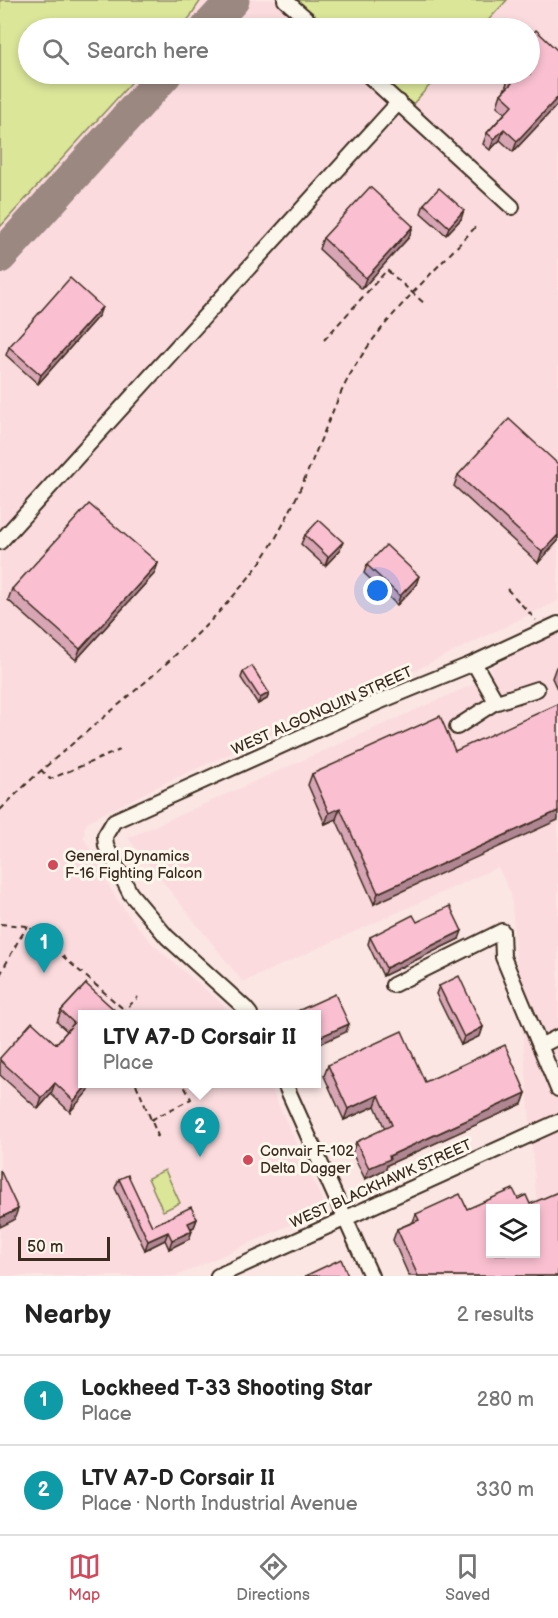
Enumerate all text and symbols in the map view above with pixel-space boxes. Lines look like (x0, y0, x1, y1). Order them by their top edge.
search box (18, 18, 540, 84)
icon: search (39, 35, 72, 68)
text: Search here (87, 38, 209, 65)
your location (363, 576, 392, 605)
street label: WEST ALGONQUIN STREET (228, 662, 416, 760)
place label: General Dynamics F-16 Fighting Falcon (65, 847, 202, 883)
marker: General Dynamics F-16 Fighting Falcon (46, 858, 60, 872)
pin: 1 (24, 924, 63, 973)
popup (78, 1010, 321, 1088)
text: LTV A7-D Corsair II (103, 1024, 296, 1051)
text: Place (103, 1051, 153, 1075)
pin: 2 (180, 1108, 220, 1157)
street label: WEST BLACKHAWK STREET (287, 1135, 475, 1233)
place label: Convair F-102 Delta Dagger (260, 1142, 354, 1178)
marker: Convair F-102 Delta Dagger (241, 1153, 255, 1167)
map controls (486, 1204, 540, 1258)
button: layers (486, 1204, 540, 1258)
scale bar (18, 1234, 110, 1262)
text: 50 m (27, 1238, 63, 1257)
text: Nearby (24, 1300, 111, 1331)
text: 2 results (457, 1303, 534, 1327)
text: Lockheed T-33 Shooting Star (81, 1375, 372, 1402)
text: 1 (39, 1388, 48, 1412)
text: 280 m (477, 1388, 534, 1412)
text: Place (81, 1402, 132, 1426)
text: LTV A7-D Corsair II (81, 1465, 275, 1492)
text: 2 (38, 1478, 49, 1502)
text: 330 m (476, 1478, 534, 1502)
text: Place · North Industrial Avenue (81, 1492, 358, 1516)
tab: Map (68, 1550, 101, 1605)
tab: Directions (236, 1550, 310, 1605)
tab: Saved (445, 1550, 490, 1605)

